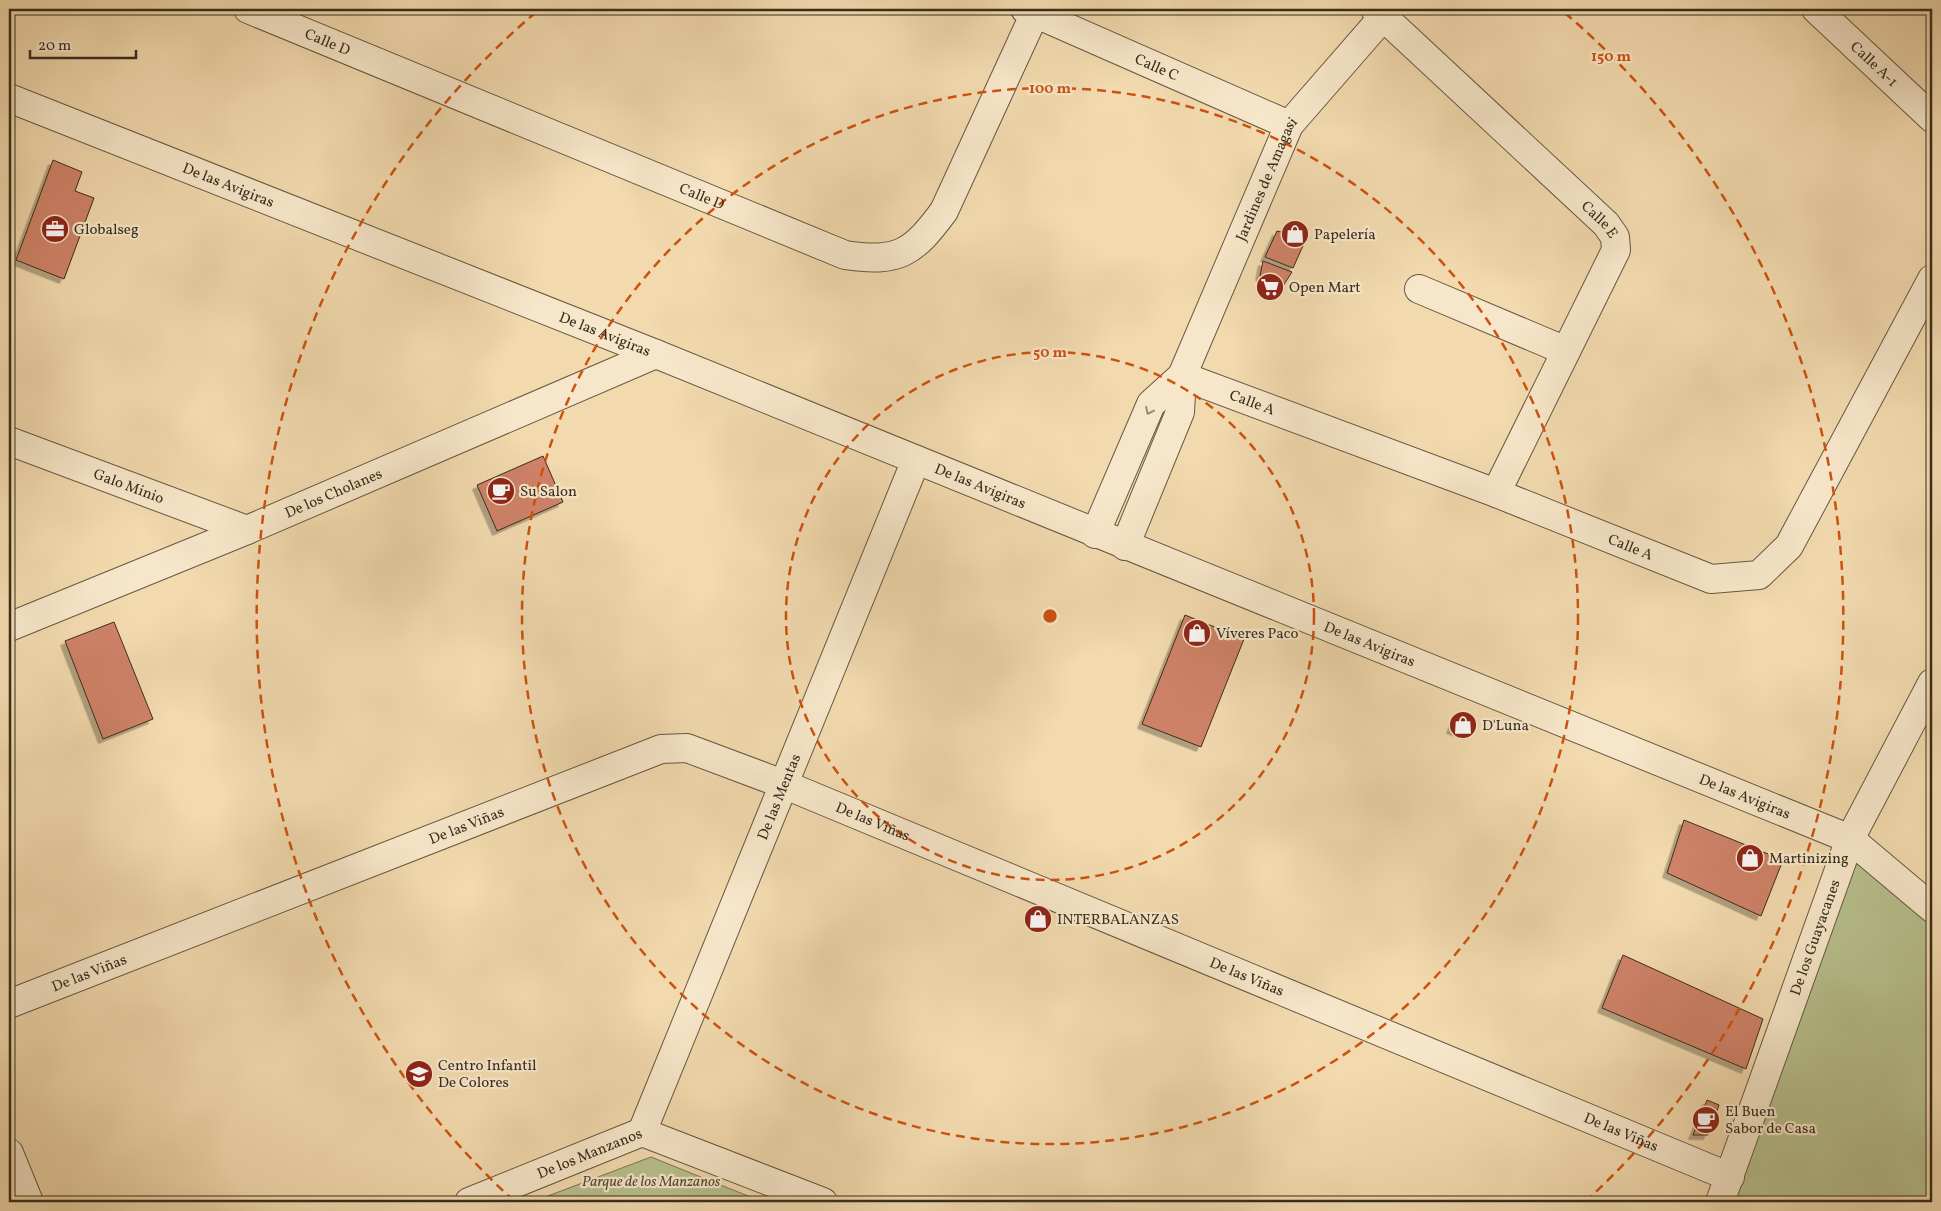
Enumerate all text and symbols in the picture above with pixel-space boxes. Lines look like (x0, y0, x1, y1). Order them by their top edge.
street label: Calle D (301, 24, 353, 62)
scale bar (30, 28, 136, 60)
text: 20 m (38, 36, 71, 57)
street label: Calle A-1 (1845, 37, 1902, 93)
text: 150 m (1591, 47, 1631, 68)
street label: Calle C (1131, 49, 1182, 87)
text: 100 m (1029, 79, 1072, 100)
street label: Jardines de Amagasi (1232, 113, 1303, 245)
street label: De las Avigiras (179, 159, 277, 214)
street label: Calle D (675, 179, 727, 216)
street label: Calle E (1576, 197, 1622, 243)
office icon: Globalseg (40, 214, 70, 244)
shop icon: Papelería (1280, 219, 1310, 249)
place label: Globalseg (74, 220, 139, 241)
place label: Papelería (1314, 225, 1376, 246)
supermarket icon: Open Mart (1255, 272, 1285, 302)
place label: Open Mart (1289, 278, 1361, 299)
street label: De las Avigiras (556, 308, 653, 363)
text: 50 m (1033, 343, 1067, 364)
street label: Calle A (1226, 386, 1278, 422)
one-way arrow (1145, 406, 1155, 415)
street label: De las Avigiras (931, 459, 1029, 515)
street label: Galo Minio (90, 464, 167, 510)
street label: De los Cholanes (282, 464, 386, 524)
cafe icon: Su Salon (486, 476, 516, 506)
place label: Su Salon (520, 482, 577, 503)
street label: Calle A (1604, 530, 1656, 567)
centre of rings (1041, 607, 1059, 625)
street label: De las Avigiras (1320, 617, 1418, 673)
shop icon: Víveres Paco (1182, 618, 1212, 648)
place label: Víveres Paco (1216, 624, 1298, 645)
shop icon: D'Luna (1448, 710, 1478, 740)
place label: D'Luna (1482, 716, 1529, 737)
street label: De las Mentas (753, 751, 807, 844)
street label: De las Avigiras (1695, 770, 1793, 826)
street label: De las Viñas (832, 798, 913, 848)
street label: De las Viñas (426, 802, 507, 851)
shop icon: Martinizing (1735, 843, 1765, 873)
place label: Martinizing (1769, 849, 1849, 870)
street label: De los Guayacanes (1786, 877, 1847, 999)
shop icon: INTERBALANZAS (1023, 904, 1053, 934)
place label: INTERBALANZAS (1057, 910, 1179, 931)
street label: De las Viñas (49, 950, 130, 998)
street label: De las Viñas (1206, 953, 1287, 1003)
place label: Centro Infantil De Colores (438, 1056, 536, 1094)
school or university icon: Centro Infantil De Colores (404, 1059, 434, 1089)
place label: El Buen Sabor de Casa (1725, 1102, 1816, 1140)
cafe icon: El Buen Sabor de Casa (1691, 1105, 1721, 1135)
street label: De las Viñas (1580, 1108, 1661, 1158)
street label: De los Manzanos (534, 1124, 646, 1185)
park label: Parque de los Manzanos (582, 1172, 721, 1193)

